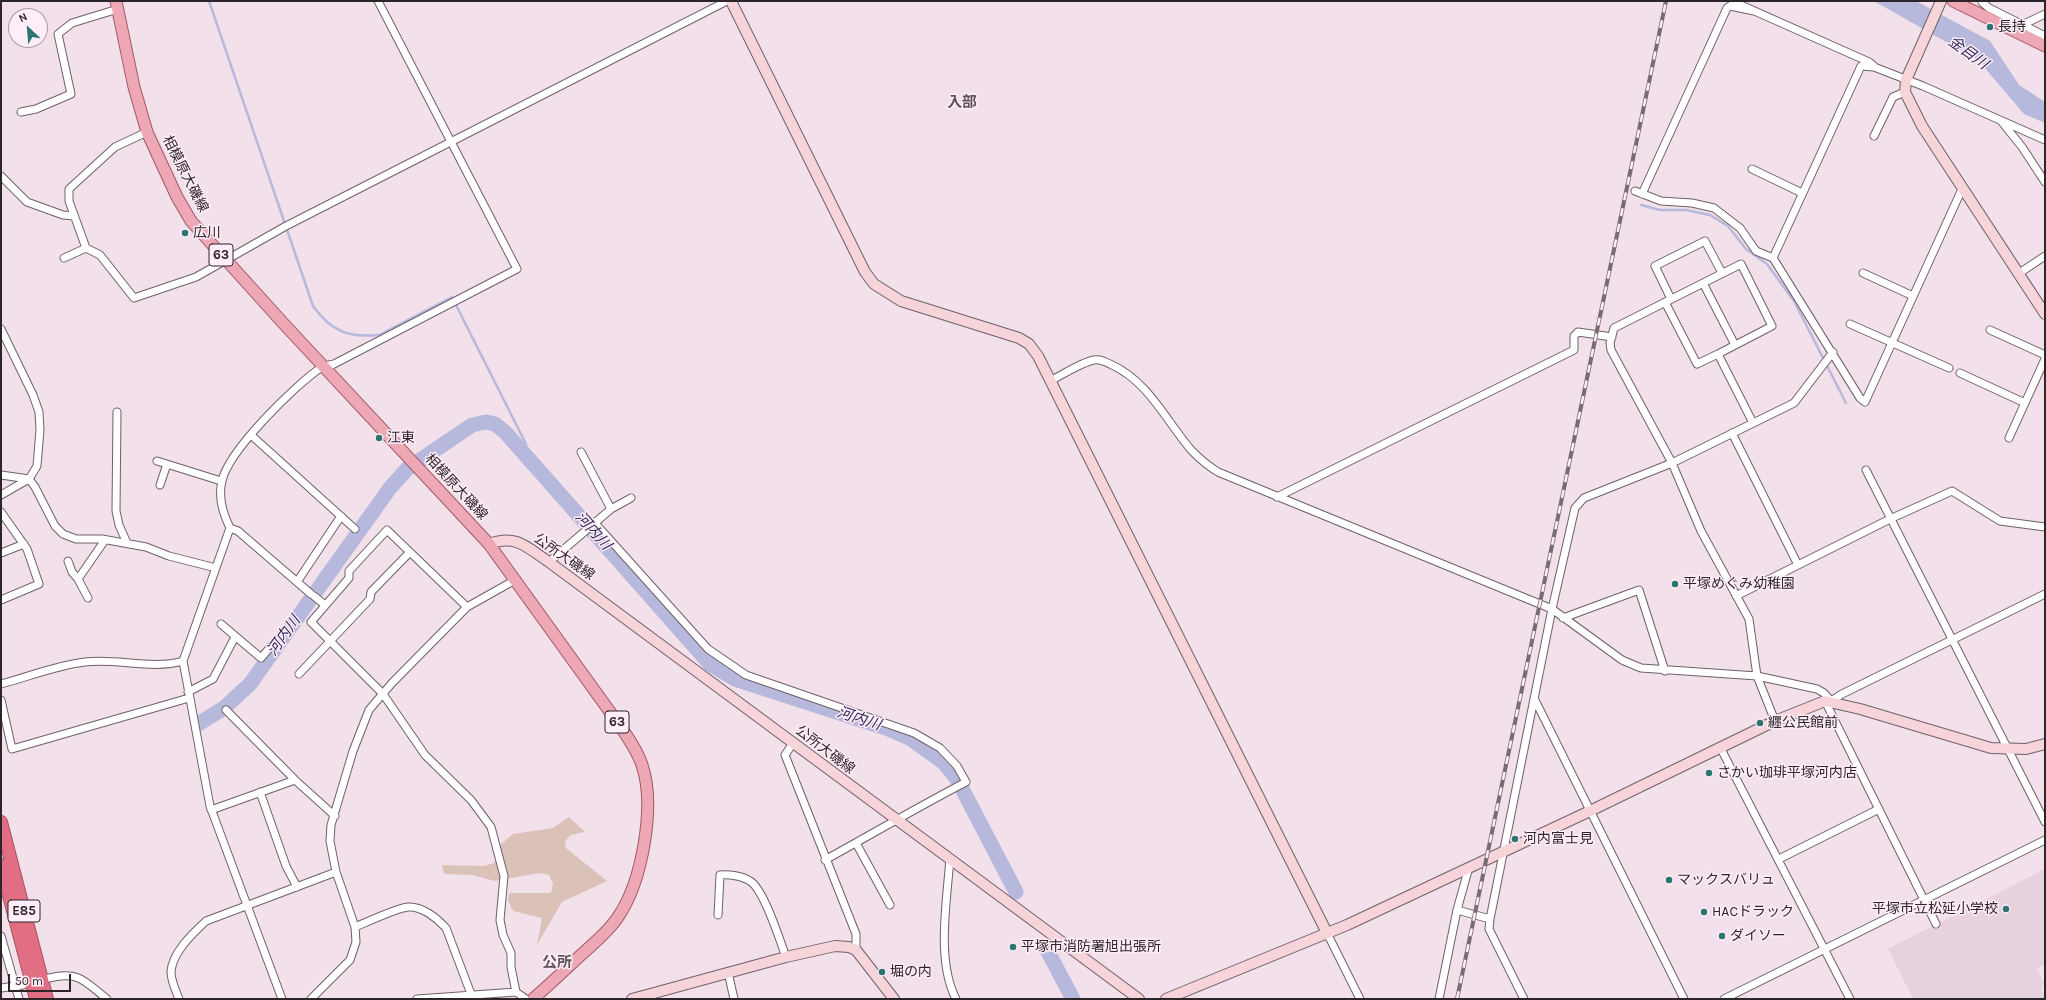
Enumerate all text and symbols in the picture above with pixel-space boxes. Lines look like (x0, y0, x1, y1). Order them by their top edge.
north arrow (8, 8, 48, 48)
text: N (17, 10, 29, 25)
place label: 長持 (1998, 19, 2026, 35)
marker: 長持 (1985, 22, 1995, 32)
water label: 金目川 (1945, 32, 1991, 74)
district label: 入部 (947, 94, 977, 112)
street label: 相模原大磯線 (158, 133, 212, 215)
place label: 広川 (193, 225, 221, 241)
marker: 広川 (180, 228, 190, 238)
road number: 63 (209, 244, 233, 266)
place label: 江東 (387, 430, 415, 446)
marker: 江東 (374, 433, 384, 443)
street label: 相模原大磯線 (421, 451, 491, 523)
water label: 河内川 (571, 508, 615, 554)
street label: 公所大磯線 (531, 530, 597, 584)
place label: 平塚めぐみ幼稚園 (1683, 576, 1795, 592)
marker: 平塚めぐみ幼稚園 (1670, 579, 1680, 589)
water label: 河内川 (263, 613, 305, 659)
water label: 河内川 (835, 703, 883, 735)
road number: 63 (605, 711, 629, 733)
place label: 纒公民館前 (1768, 715, 1838, 731)
marker: 纒公民館前 (1755, 718, 1765, 728)
street label: 公所大磯線 (792, 722, 858, 778)
place label: さかい珈琲平塚河内店 (1717, 765, 1857, 781)
marker: さかい珈琲平塚河内店 (1704, 768, 1714, 778)
place label: 河内富士見 (1523, 831, 1593, 847)
marker: 河内富士見 (1510, 834, 1520, 844)
place label: マックスバリュ (1677, 872, 1775, 888)
marker: マックスバリュ (1664, 875, 1674, 885)
road number: E85 (8, 900, 40, 922)
place label: 平塚市立松延小学校 (1872, 901, 1998, 917)
place label: HACドラック (1712, 904, 1794, 920)
marker: 平塚市立松延小学校 (2001, 904, 2011, 914)
marker: HACドラック (1699, 907, 1709, 917)
place label: ダイソー (1730, 928, 1786, 944)
marker: ダイソー (1717, 931, 1727, 941)
place label: 平塚市消防署旭出張所 (1021, 939, 1161, 955)
marker: 平塚市消防署旭出張所 (1008, 942, 1018, 952)
district label: 公所 (542, 954, 572, 972)
place label: 堀の内 (890, 964, 932, 980)
scale bar (10, 966, 73, 992)
marker: 堀の内 (877, 967, 887, 977)
text: 50 m (15, 974, 43, 988)

